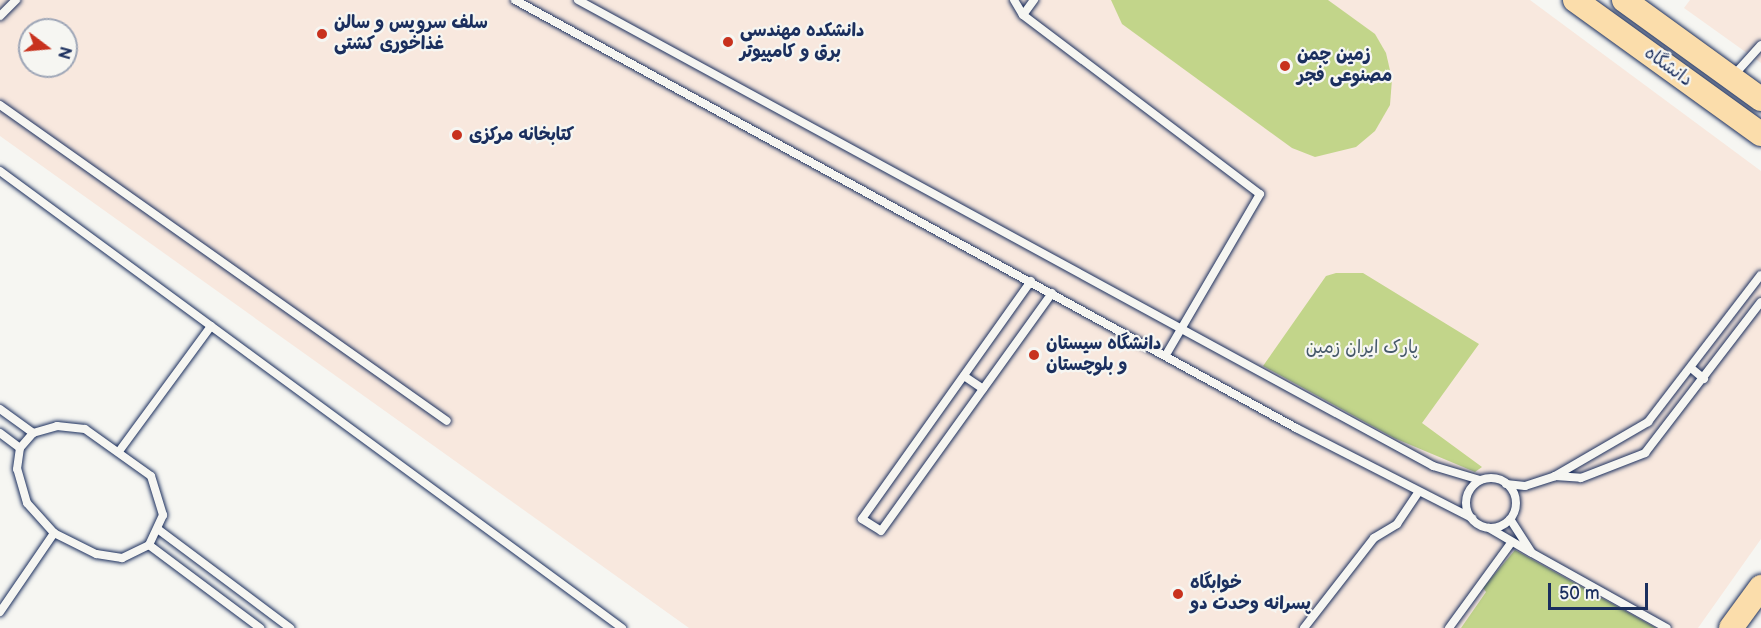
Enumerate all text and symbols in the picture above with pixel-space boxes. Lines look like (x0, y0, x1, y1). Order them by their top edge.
place label: سلف سرویس و سالن غذاخوری کشتی (334, 13, 488, 56)
north arrow (18, 18, 78, 78)
place label: دانشکده مهندسی برق و کامپیوتر (740, 21, 864, 63)
marker: سلف سرویس و سالن غذاخوری کشتی (315, 27, 329, 41)
marker: دانشکده مهندسی برق و کامپیوتر (721, 35, 735, 49)
street label: دانشگاه (1640, 42, 1696, 92)
text: N (53, 44, 75, 61)
place label: زمین چمن مصنوعی فجر (1297, 45, 1392, 88)
marker: زمین چمن مصنوعی فجر (1278, 59, 1292, 73)
place label: کتابخانه مرکزی (469, 124, 574, 146)
marker: کتابخانه مرکزی (450, 128, 464, 142)
place label: دانشگاه سیستان و بلوچستان (1046, 334, 1161, 376)
park label: پارک ایران زمین (1306, 337, 1418, 359)
marker: دانشگاه سیستان و بلوچستان (1027, 348, 1041, 362)
scale bar (1551, 571, 1652, 609)
place label: خوابگاه پسرانه وحدت دو (1190, 573, 1311, 616)
text: 50 m (1559, 583, 1600, 604)
marker: خوابگاه پسرانه وحدت دو (1171, 587, 1185, 601)

